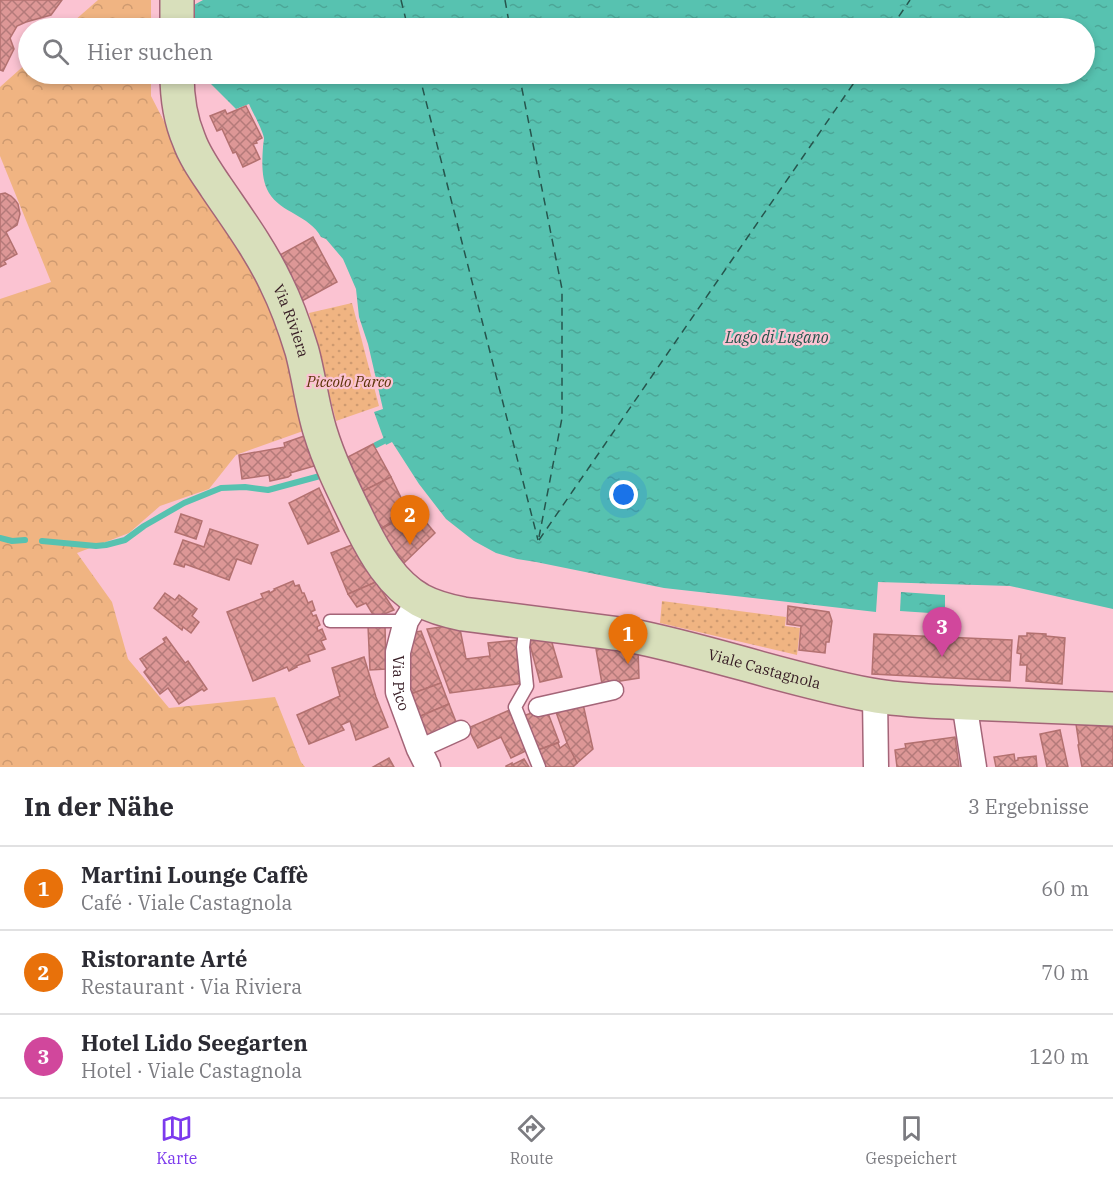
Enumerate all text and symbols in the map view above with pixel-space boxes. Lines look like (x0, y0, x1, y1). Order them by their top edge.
search box (18, 18, 1095, 84)
icon: search (39, 35, 72, 68)
text: Hier suchen (87, 37, 213, 66)
street label: Via Riviera (269, 281, 313, 359)
water label: Lago di Lugano (724, 327, 829, 347)
park label: Piccolo Parco (305, 372, 392, 391)
your location (609, 480, 638, 509)
pin: 2 (390, 496, 430, 545)
pin: 3 (922, 608, 962, 657)
pin: 1 (608, 614, 648, 664)
street label: Viale Castagnola (706, 644, 823, 693)
street label: Via Pico (389, 655, 414, 713)
text: In der Nähe (24, 789, 174, 823)
text: 3 Ergebnisse (968, 793, 1089, 820)
text: Martini Lounge Caffè (81, 860, 308, 889)
text: 1 (38, 875, 50, 902)
text: 60 m (1041, 875, 1089, 902)
text: Café · Viale Castagnola (81, 889, 292, 916)
text: Ristorante Arté (81, 944, 248, 973)
text: 2 (38, 959, 50, 986)
text: 70 m (1041, 959, 1089, 986)
text: Restaurant · Via Riviera (81, 973, 302, 1000)
text: Hotel Lido Seegarten (81, 1028, 308, 1057)
text: 3 (38, 1043, 50, 1070)
text: 120 m (1029, 1043, 1089, 1070)
text: Hotel · Viale Castagnola (81, 1057, 302, 1084)
tab: Karte (156, 1112, 197, 1168)
tab: Route (510, 1112, 553, 1168)
tab: Gespeichert (866, 1112, 957, 1168)

